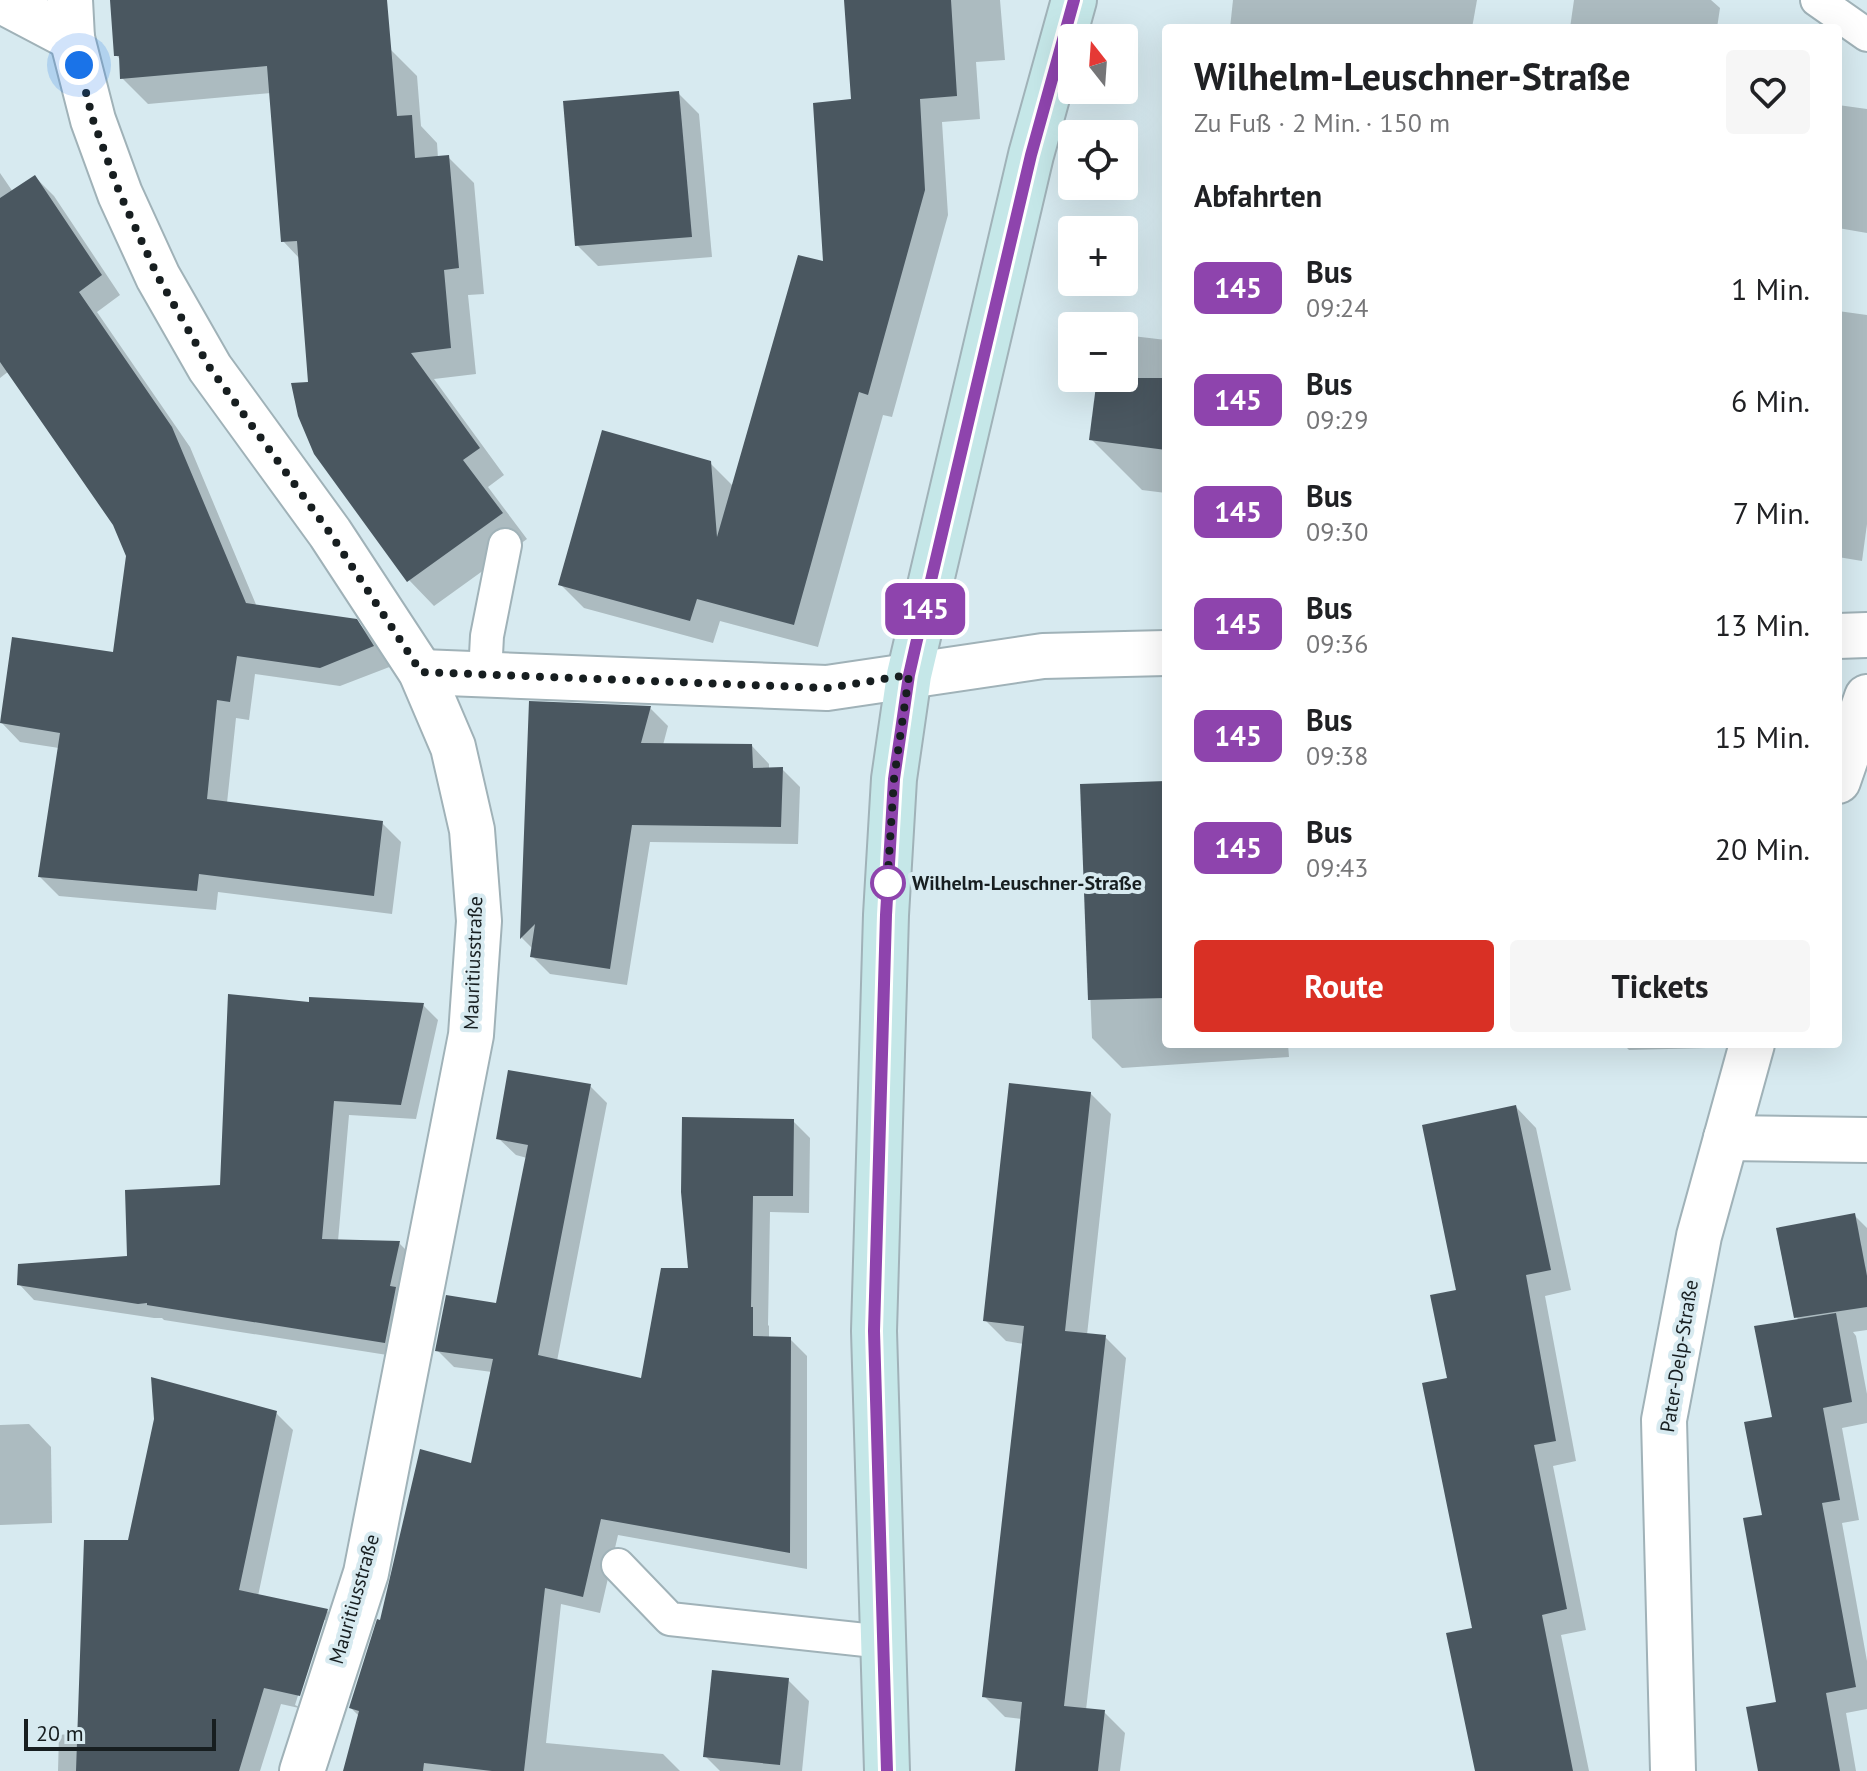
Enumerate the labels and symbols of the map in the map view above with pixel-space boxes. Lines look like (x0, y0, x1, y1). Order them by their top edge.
north arrow (1058, 24, 1138, 104)
your location (59, 45, 99, 85)
line badge: 145 (879, 583, 971, 635)
marker: Wilhelm-Leuschner-Straße (871, 866, 905, 900)
place label: Wilhelm-Leuschner-Straße (912, 870, 1142, 896)
street label: Mauritiusstraße (458, 896, 488, 1030)
street label: Pater-Delp-Straße (1654, 1278, 1704, 1434)
street label: Mauritiusstraße (323, 1531, 385, 1667)
scale bar (24, 1715, 216, 1751)

